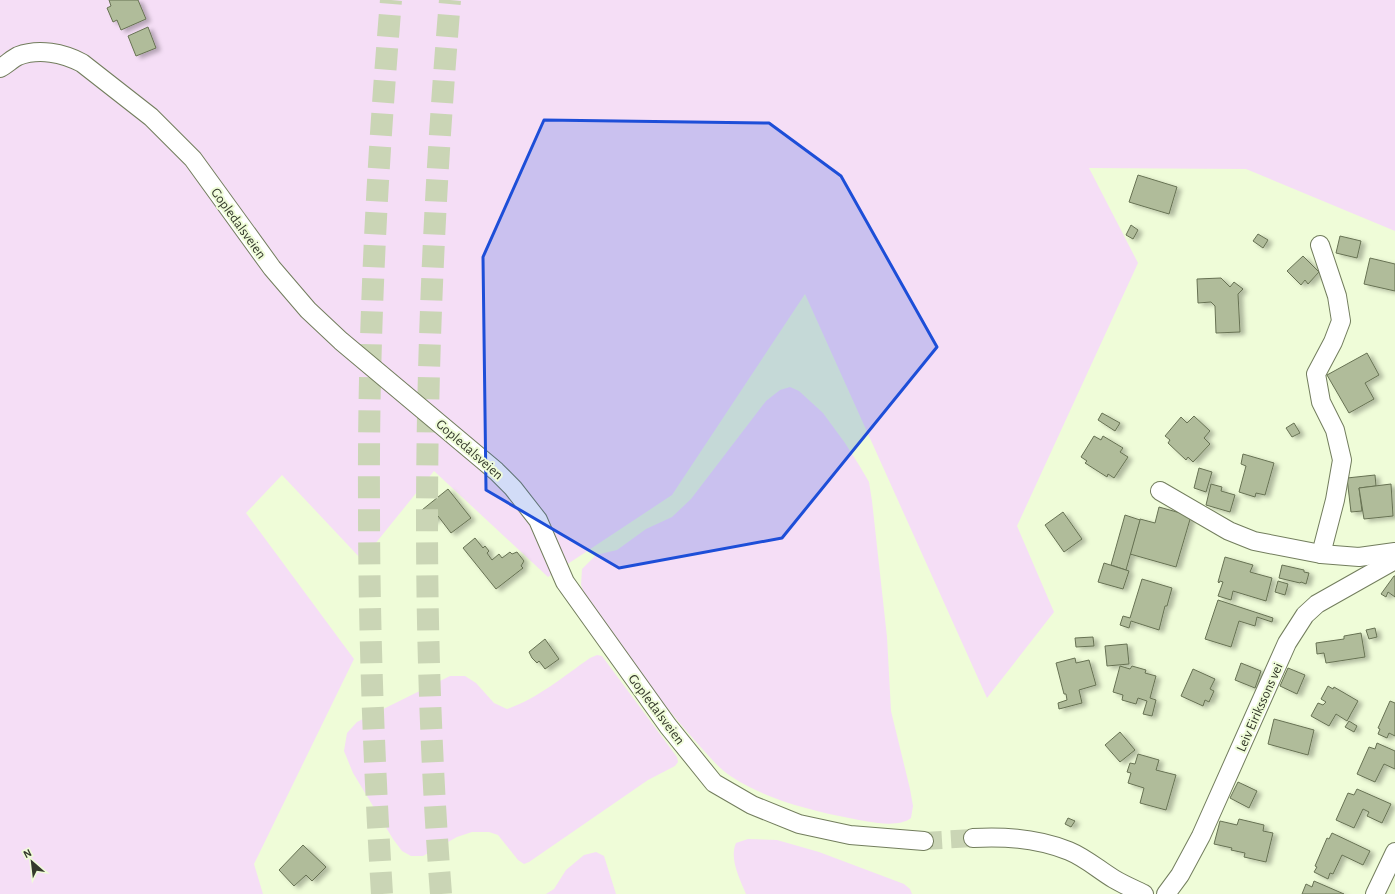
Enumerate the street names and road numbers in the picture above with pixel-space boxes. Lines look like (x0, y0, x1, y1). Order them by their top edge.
street label: Gopledalsveien (208, 186, 268, 262)
street label: Gopledalsveien (433, 417, 505, 482)
street label: Leiv Eirikssons vei (1234, 661, 1286, 754)
street label: Gopledalsveien (625, 672, 687, 747)

